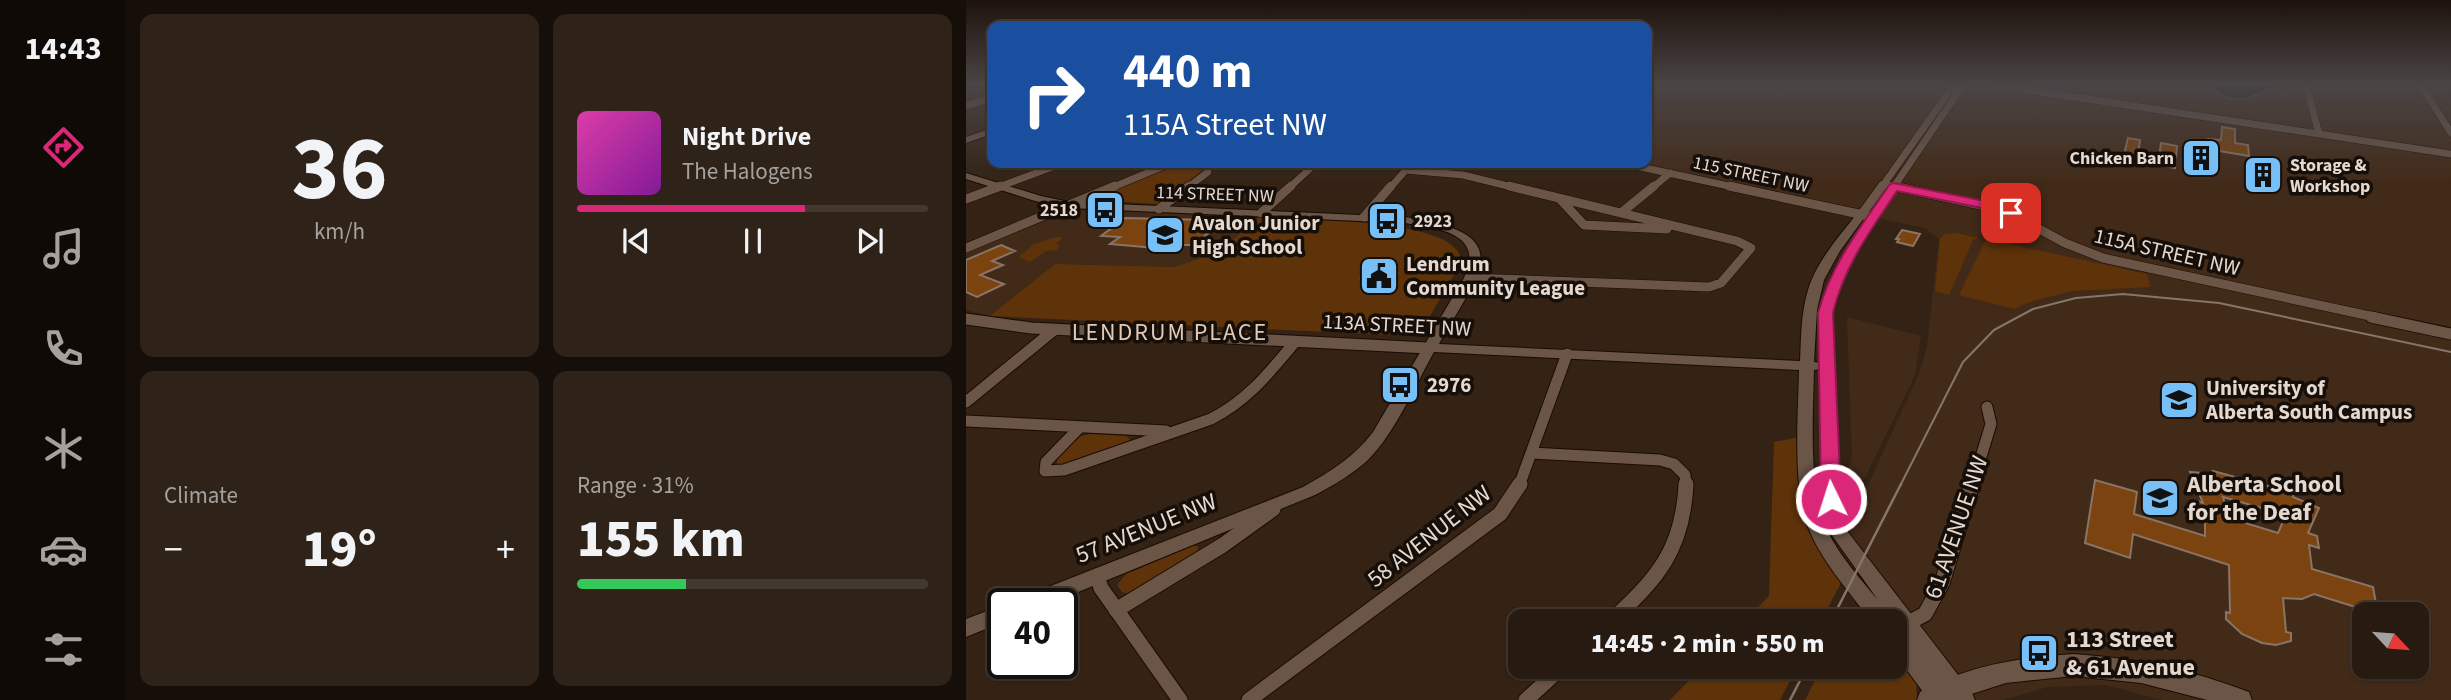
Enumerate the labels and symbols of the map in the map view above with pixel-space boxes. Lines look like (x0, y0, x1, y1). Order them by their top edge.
building icon: Chicken Barn (2180, 137, 2222, 179)
place label: Chicken Barn (2069, 146, 2174, 171)
street label: 115 STREET NW (1691, 150, 1811, 199)
place label: Storage & Workshop (2290, 153, 2370, 199)
building icon: Storage & Workshop (2242, 154, 2284, 196)
street label: 114 STREET NW (1156, 180, 1274, 209)
pin (1981, 183, 2041, 243)
bus stop icon: 2518 (1084, 189, 1126, 231)
place label: 2518 (1040, 198, 1078, 223)
bus stop icon: 2923 (1366, 200, 1408, 242)
place label: Avalon Junior High School (1191, 208, 1320, 262)
place label: 2923 (1414, 209, 1452, 234)
school or university icon: Avalon Junior High School (1144, 214, 1186, 256)
street label: 115A STREET NW (2091, 221, 2243, 283)
place label: Lendrum Community League (1406, 249, 1585, 303)
public building icon: Lendrum Community League (1358, 255, 1400, 297)
street label: 113A STREET NW (1322, 306, 1472, 344)
district label: LENDRUM PLACE (1072, 315, 1268, 350)
bus stop icon: 2976 (1379, 364, 1421, 406)
place label: 2976 (1427, 370, 1471, 400)
place label: University of Alberta South Campus (2205, 373, 2412, 427)
school or university icon: University of Alberta South Campus (2158, 379, 2200, 421)
street label: 61 AVENUE NW (1916, 451, 1997, 603)
position arrow (1794, 462, 1868, 536)
place label: Alberta School for the Deaf (2186, 467, 2341, 530)
street label: 58 AVENUE NW (1360, 477, 1499, 596)
school or university icon: Alberta School for the Deaf (2139, 477, 2181, 519)
street label: 57 AVENUE NW (1070, 484, 1222, 573)
speed limit sign: 40 (987, 588, 1078, 679)
north arrow (2352, 602, 2429, 679)
place label: 113 Street & 61 Avenue (2066, 622, 2195, 685)
bus stop icon: 113 Street & 61 Avenue (2018, 632, 2060, 674)

